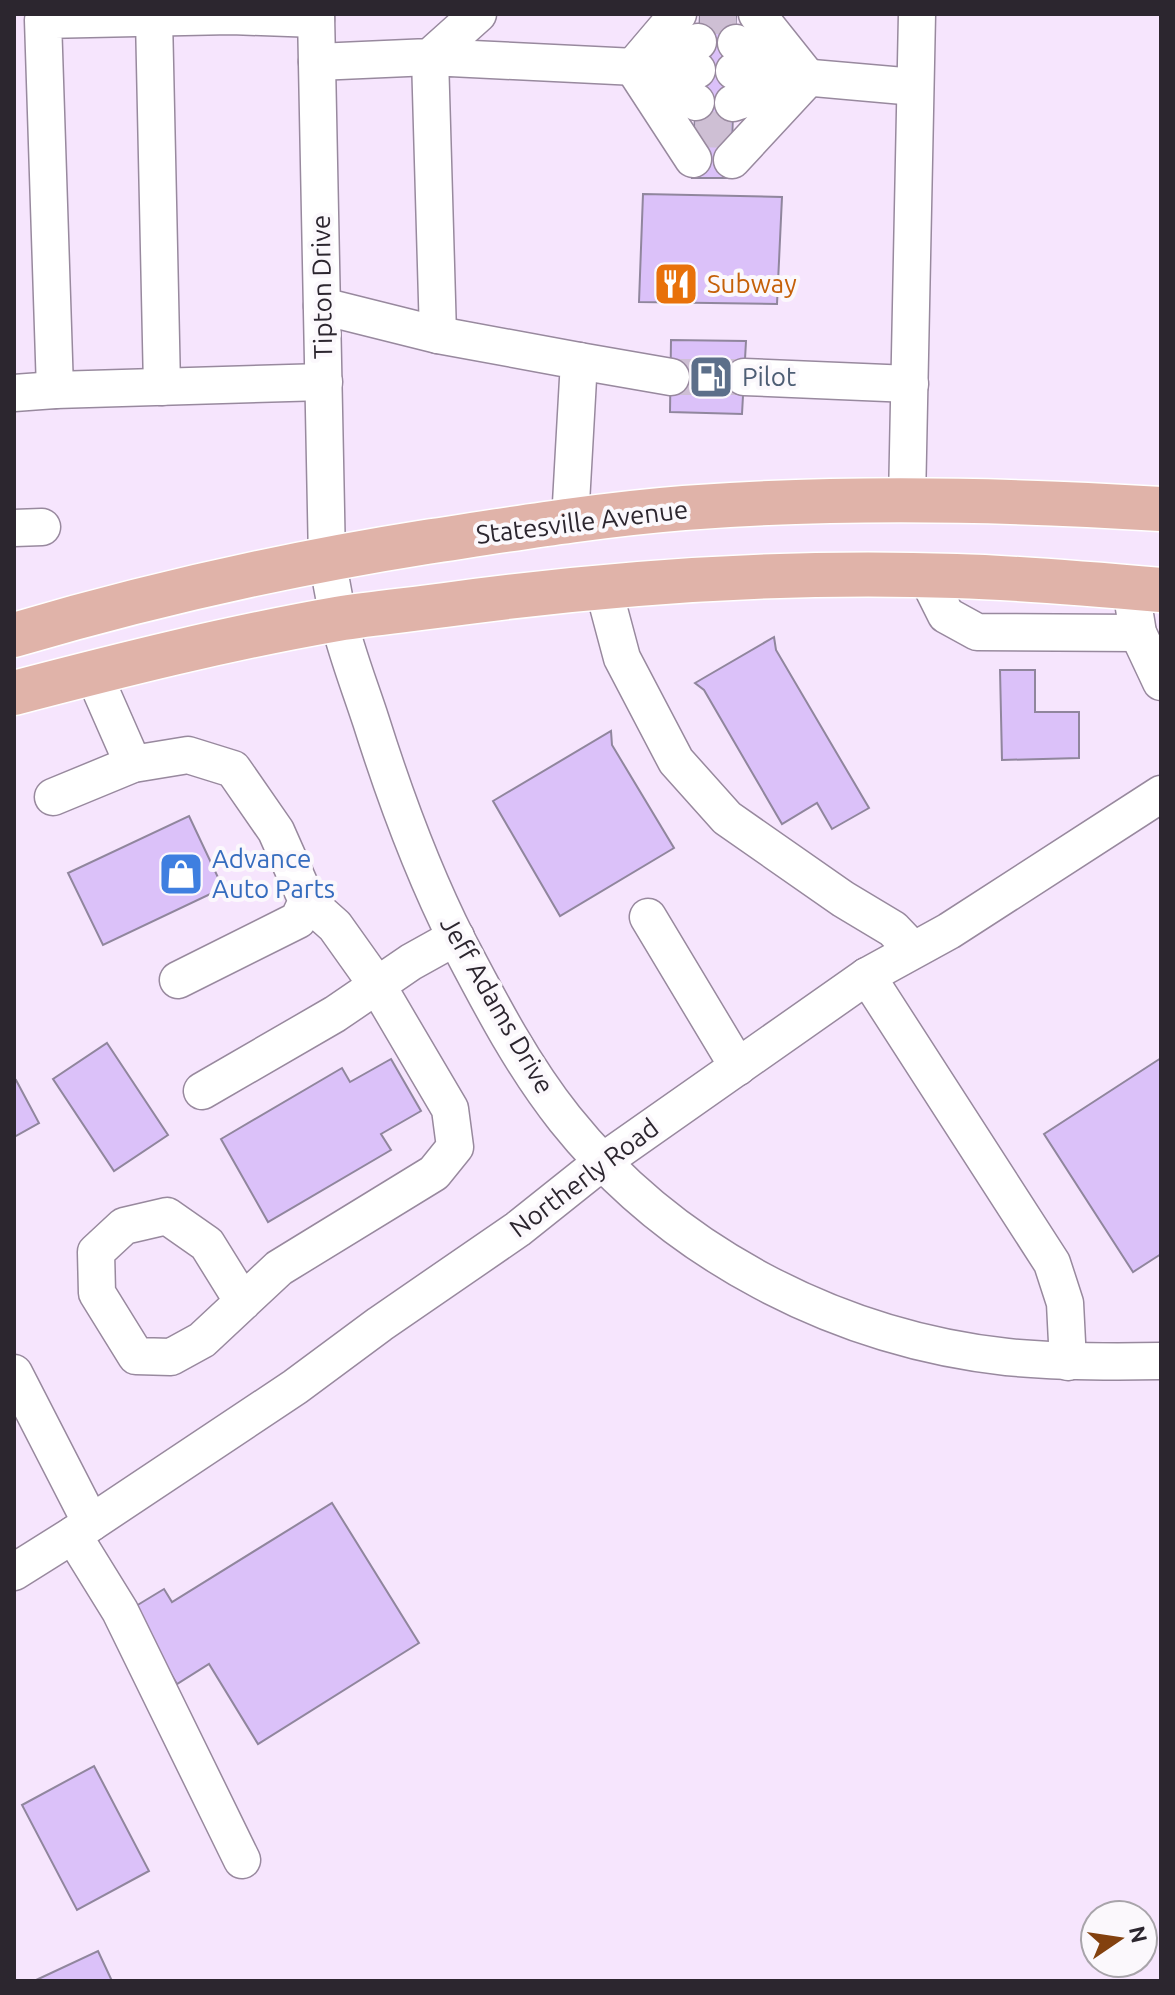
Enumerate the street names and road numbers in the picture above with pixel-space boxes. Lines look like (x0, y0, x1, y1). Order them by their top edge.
street label: Tipton Drive (306, 215, 337, 359)
street label: Statesville Avenue (474, 494, 690, 549)
street label: Jeff Adams Drive (435, 911, 560, 1098)
street label: Northerly Road (504, 1112, 664, 1243)

